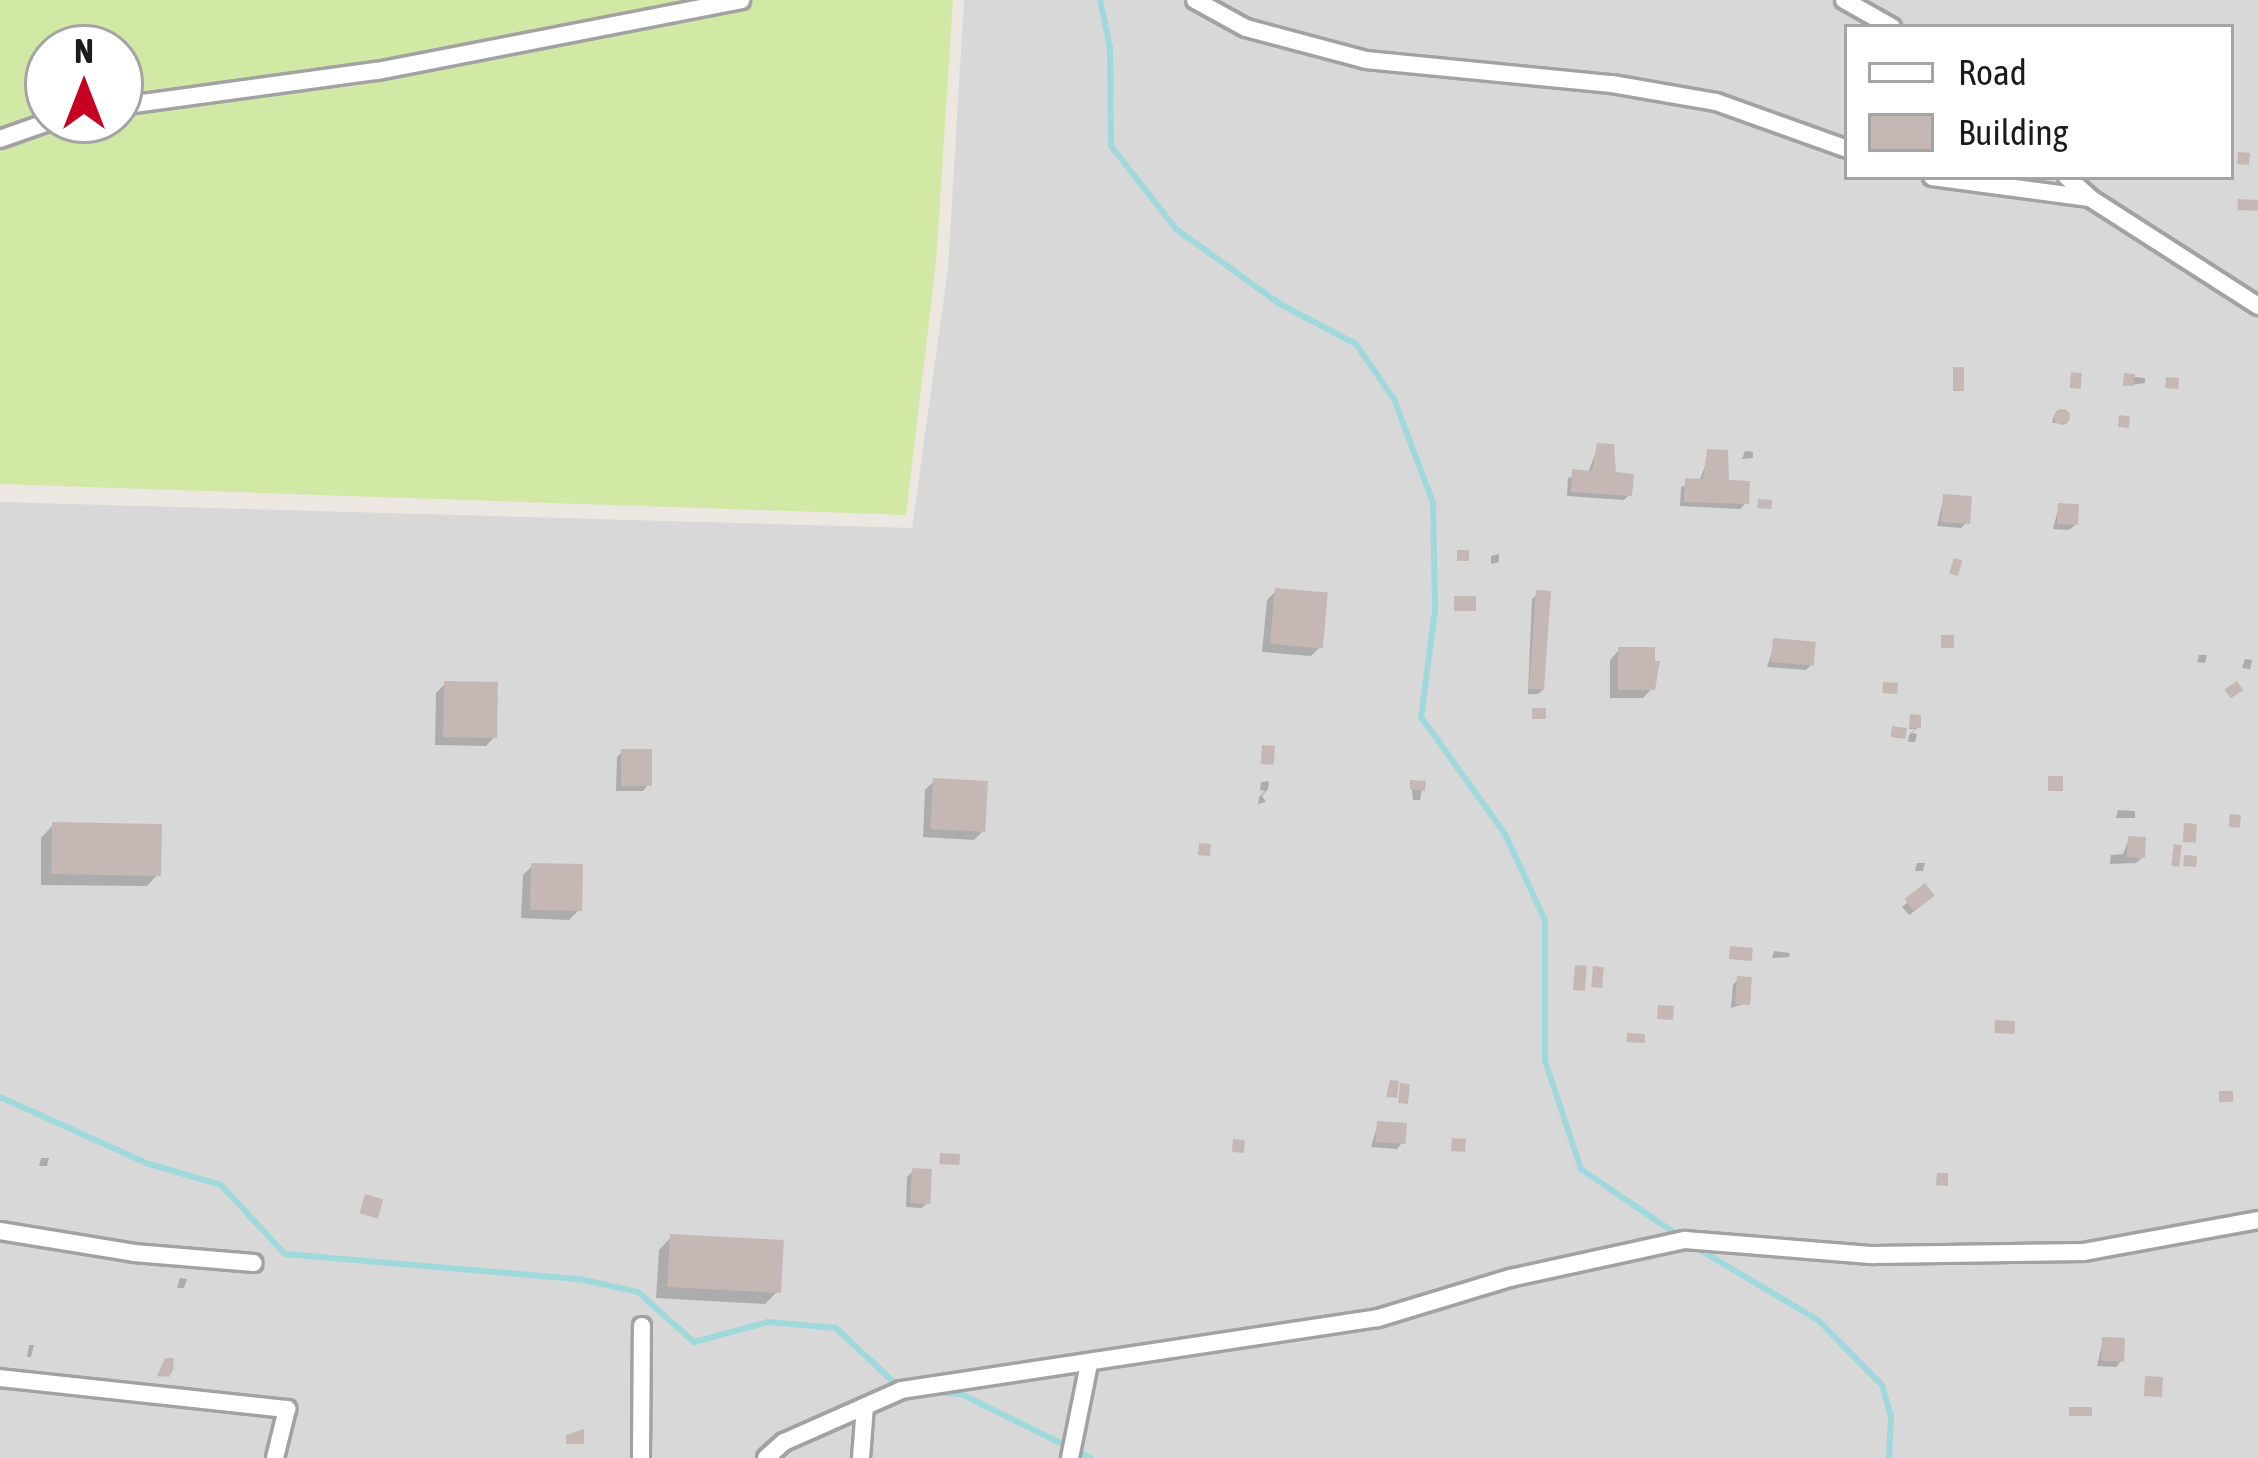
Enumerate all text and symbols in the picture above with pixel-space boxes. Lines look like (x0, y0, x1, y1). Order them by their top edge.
north arrow (24, 24, 144, 144)
legend (1844, 24, 2234, 180)
text: N (74, 32, 94, 70)
text: Road (1958, 51, 2027, 93)
text: Building (1958, 111, 2068, 153)

